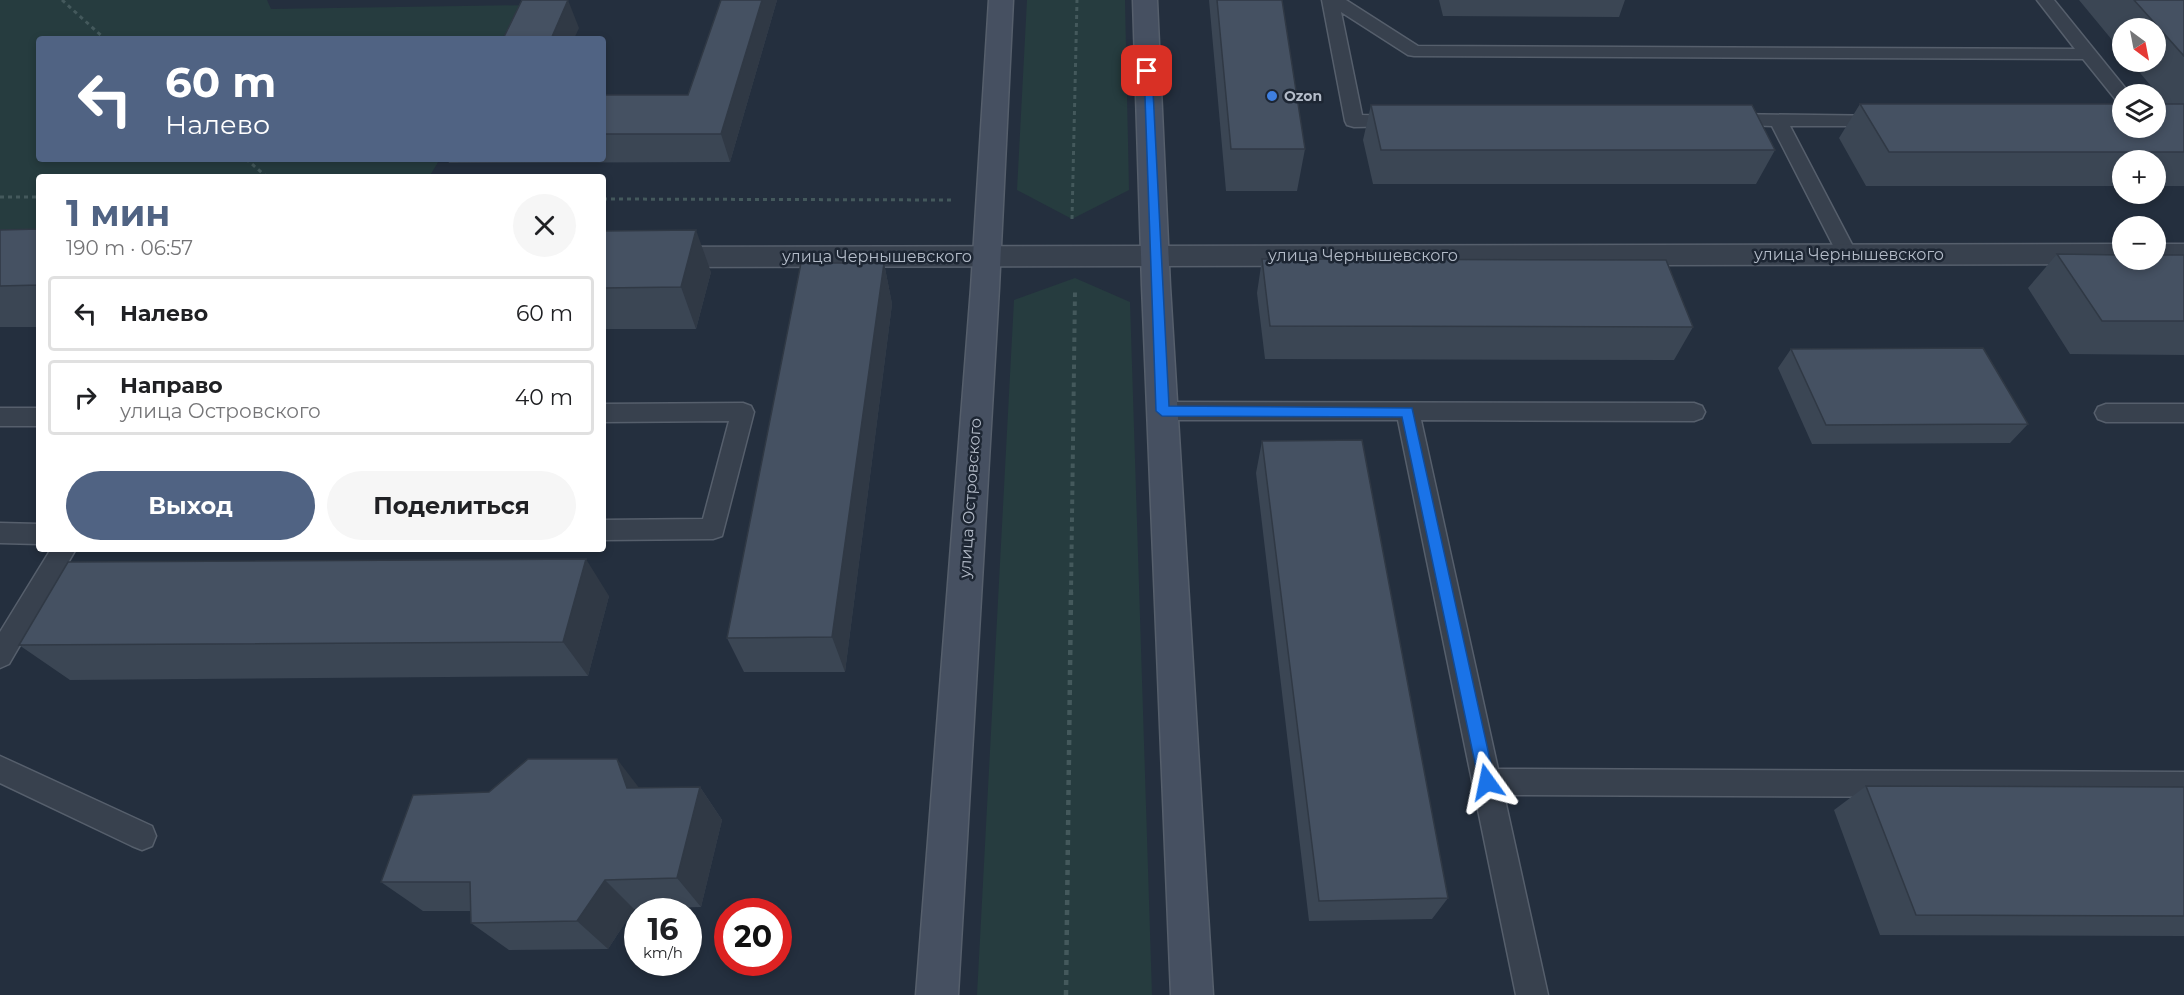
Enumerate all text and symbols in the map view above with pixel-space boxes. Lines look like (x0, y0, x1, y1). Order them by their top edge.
north arrow (2112, 18, 2166, 72)
map controls (2112, 18, 2166, 270)
pin (1121, 45, 1172, 96)
icon: arrive (1130, 54, 1163, 87)
text: 60 m (165, 56, 276, 108)
icon: left (66, 60, 144, 138)
button: layers (2112, 84, 2166, 138)
place label: Ozon (1284, 87, 1322, 105)
marker: Ozon (1265, 89, 1279, 103)
text: Налево (165, 108, 270, 141)
button: + (2112, 150, 2166, 204)
text: 1 мин (66, 191, 170, 235)
button: close (513, 194, 576, 257)
button: − (2112, 216, 2166, 270)
text: 190 m · 06:57 (66, 236, 193, 260)
street label: улица Чернышевского (1753, 245, 1944, 264)
street label: улица Чернышевского (1267, 246, 1458, 265)
street label: улица Чернышевского (781, 247, 972, 266)
icon: left (69, 297, 102, 330)
text: Налево (120, 300, 208, 327)
text: 60 m (516, 300, 573, 327)
text: Направо (120, 372, 223, 399)
icon: right (69, 381, 102, 414)
text: 40 m (515, 384, 573, 411)
text: улица Островского (120, 399, 321, 423)
street label: улица Островского (955, 417, 985, 580)
button: Выход (66, 471, 315, 540)
button: Поделиться (327, 471, 576, 540)
position arrow (1455, 750, 1519, 814)
speed limit sign: 20 (714, 898, 792, 976)
text: 16 (648, 911, 678, 948)
text: km/h (643, 943, 683, 962)

